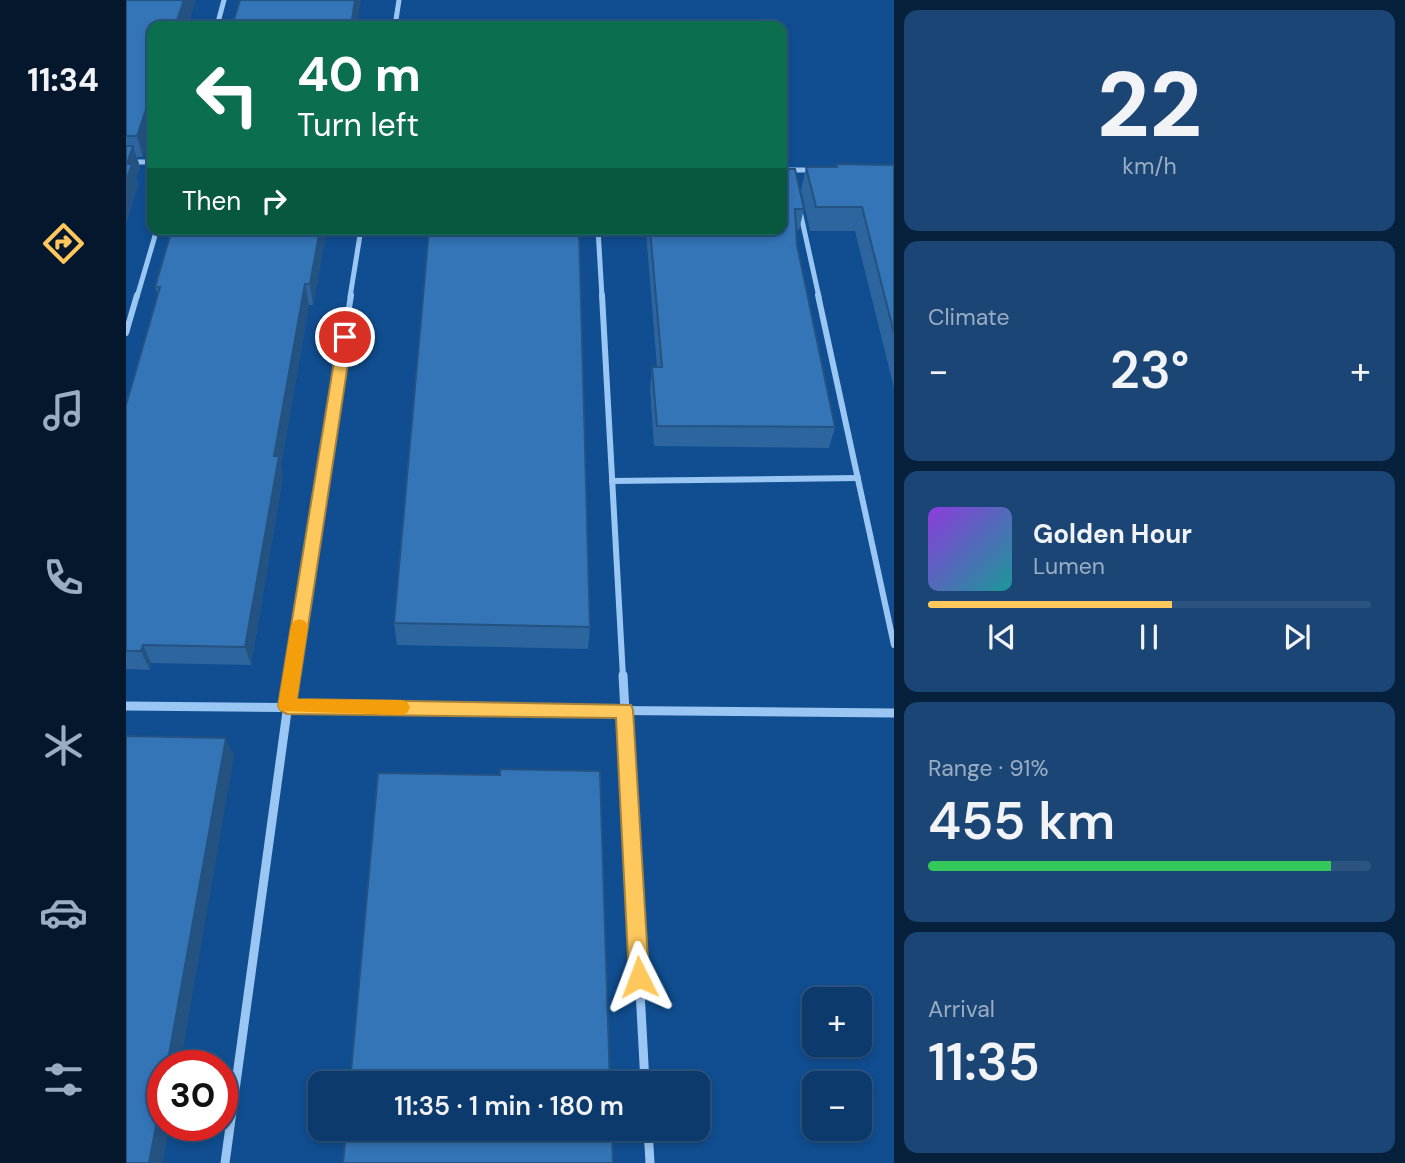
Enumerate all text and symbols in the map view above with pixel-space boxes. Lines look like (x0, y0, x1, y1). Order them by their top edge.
text: 40 m (297, 42, 421, 106)
text: 22 (1097, 46, 1202, 164)
icon: left (182, 49, 273, 140)
text: 11:34 (27, 59, 99, 101)
text: Turn left (297, 104, 419, 146)
text: km/h (1122, 151, 1177, 181)
icon: right (255, 182, 293, 220)
text: Then (182, 184, 241, 218)
icon: directions (39, 219, 88, 268)
text: Climate (928, 302, 1010, 332)
pin (315, 307, 375, 367)
icon: arrive (326, 318, 364, 356)
text: 23° (1110, 336, 1189, 404)
text: − (928, 346, 949, 396)
text: + (1350, 346, 1371, 396)
icon: music (39, 386, 88, 435)
text: Golden Hour (1033, 517, 1192, 551)
text: Lumen (1033, 551, 1105, 581)
icon: phone (39, 553, 88, 602)
icon: previous (983, 618, 1021, 656)
icon: pause (1130, 618, 1168, 656)
icon: next (1278, 618, 1316, 656)
icon: climate (39, 721, 88, 770)
text: Range · 91% (928, 753, 1049, 783)
text: 455 km (928, 787, 1115, 855)
icon: car (39, 888, 88, 937)
position arrow (602, 940, 676, 1014)
map controls (802, 987, 872, 1141)
button: + (802, 987, 872, 1057)
text: Arrival (928, 994, 995, 1024)
text: 11:35 (928, 1028, 1040, 1096)
speed limit sign: 30 (147, 1050, 238, 1141)
icon: filters (39, 1055, 88, 1104)
button: − (802, 1071, 872, 1141)
text: 11:35 · 1 min · 180 m (394, 1089, 624, 1123)

